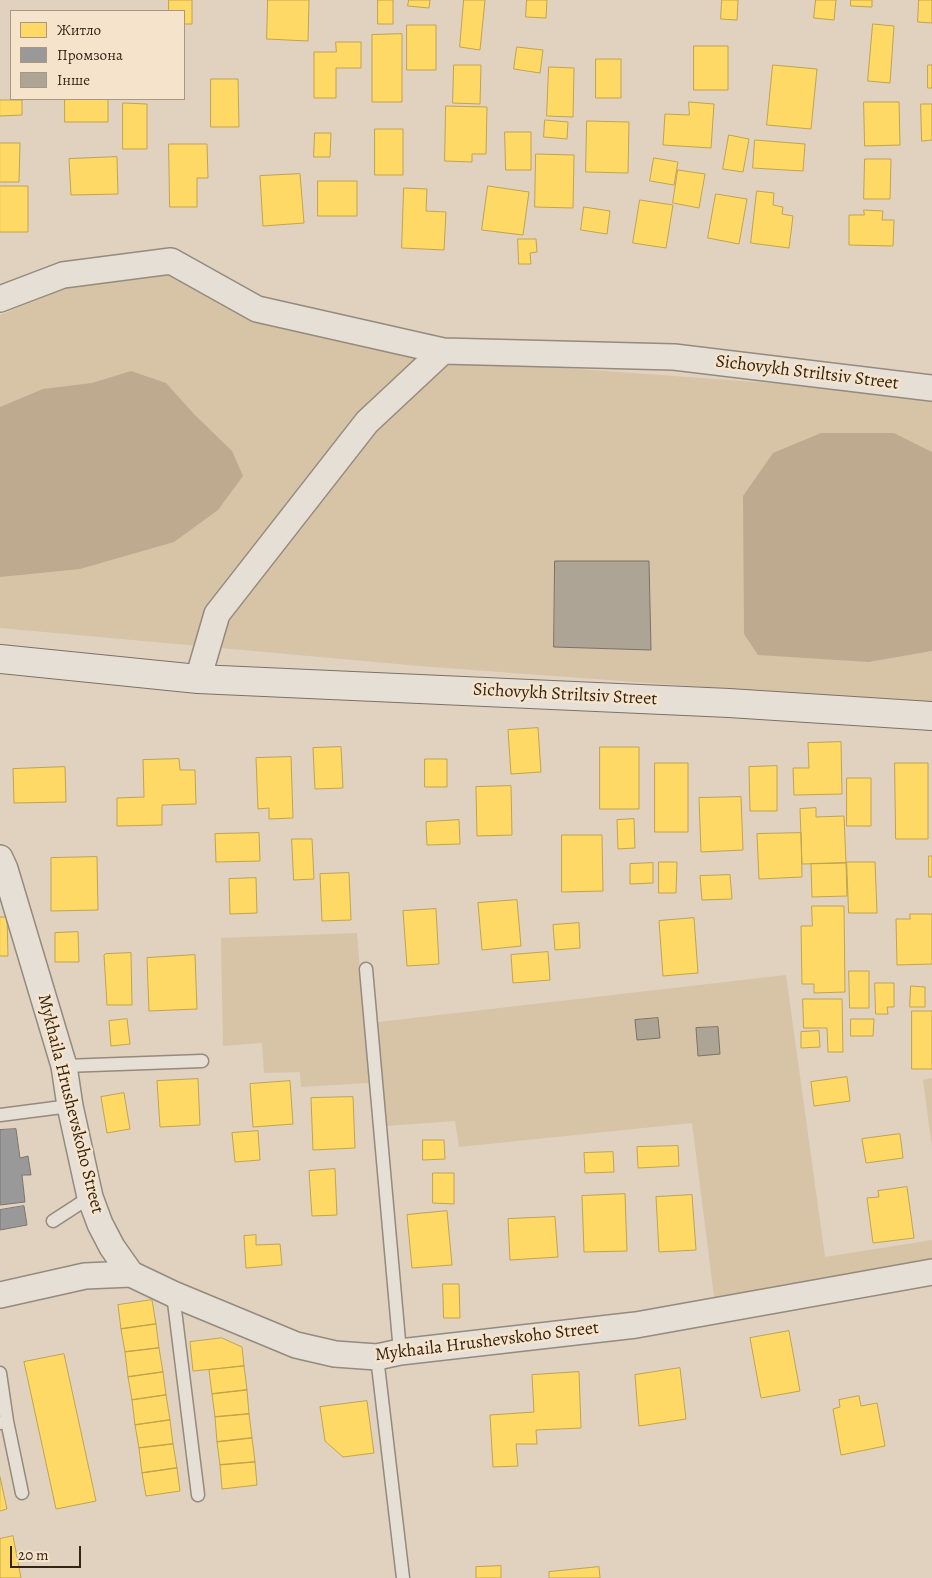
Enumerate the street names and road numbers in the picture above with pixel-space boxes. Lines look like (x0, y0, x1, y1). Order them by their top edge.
street label: Sichovykh Striltsiv Street (714, 351, 900, 395)
street label: Sichovykh Striltsiv Street (472, 679, 658, 711)
street label: Mykhaila Hrushevskoho Street (32, 992, 108, 1216)
street label: Mykhaila Hrushevskoho Street (374, 1318, 600, 1366)

